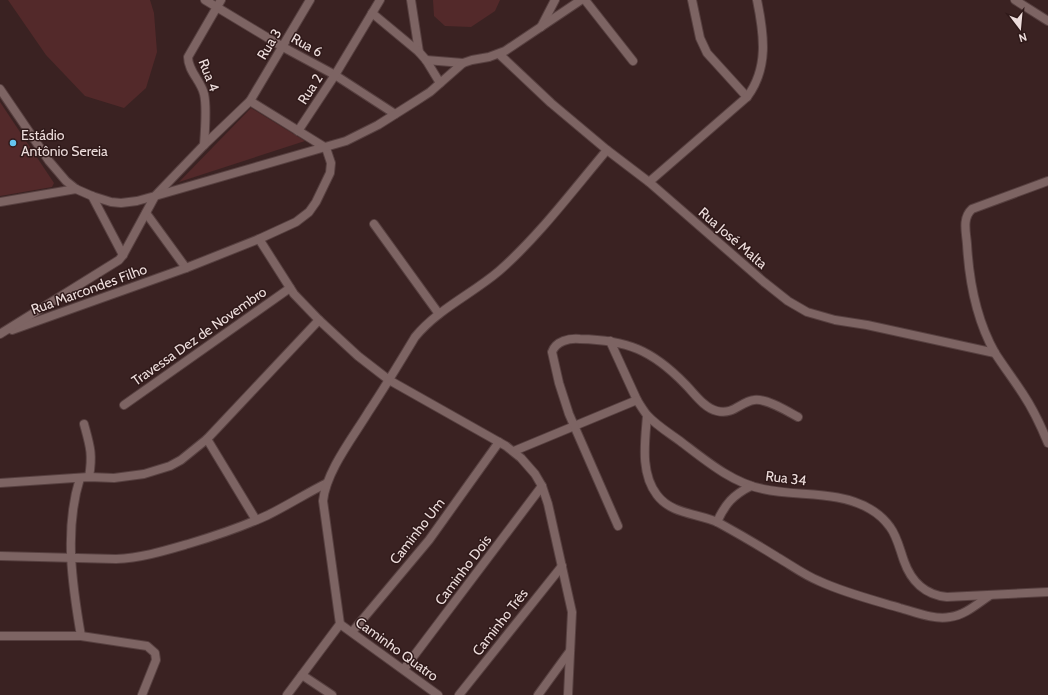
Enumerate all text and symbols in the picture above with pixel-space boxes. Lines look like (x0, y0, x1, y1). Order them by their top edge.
north arrow (1000, 8, 1040, 48)
street label: Rua 3 (253, 25, 285, 63)
street label: Rua 6 (288, 29, 326, 61)
text: N (1017, 30, 1028, 45)
street label: Rua 4 (195, 56, 223, 94)
street label: Rua 2 (294, 70, 326, 108)
place label: Estádio Antônio Sereia (21, 126, 108, 160)
marker: Estádio Antônio Sereia (8, 138, 18, 148)
street label: Rua José Malta (695, 203, 771, 273)
street label: Rua Marcondes Filho (29, 260, 150, 318)
street label: Travessa Dez de Novembro (128, 282, 270, 389)
street label: Rua 34 (764, 467, 808, 489)
street label: Caminho Um (386, 494, 448, 568)
street label: Caminho Dois (431, 531, 495, 609)
street label: Caminho Três (468, 585, 532, 659)
street label: Caminho Quatro (352, 613, 442, 685)

